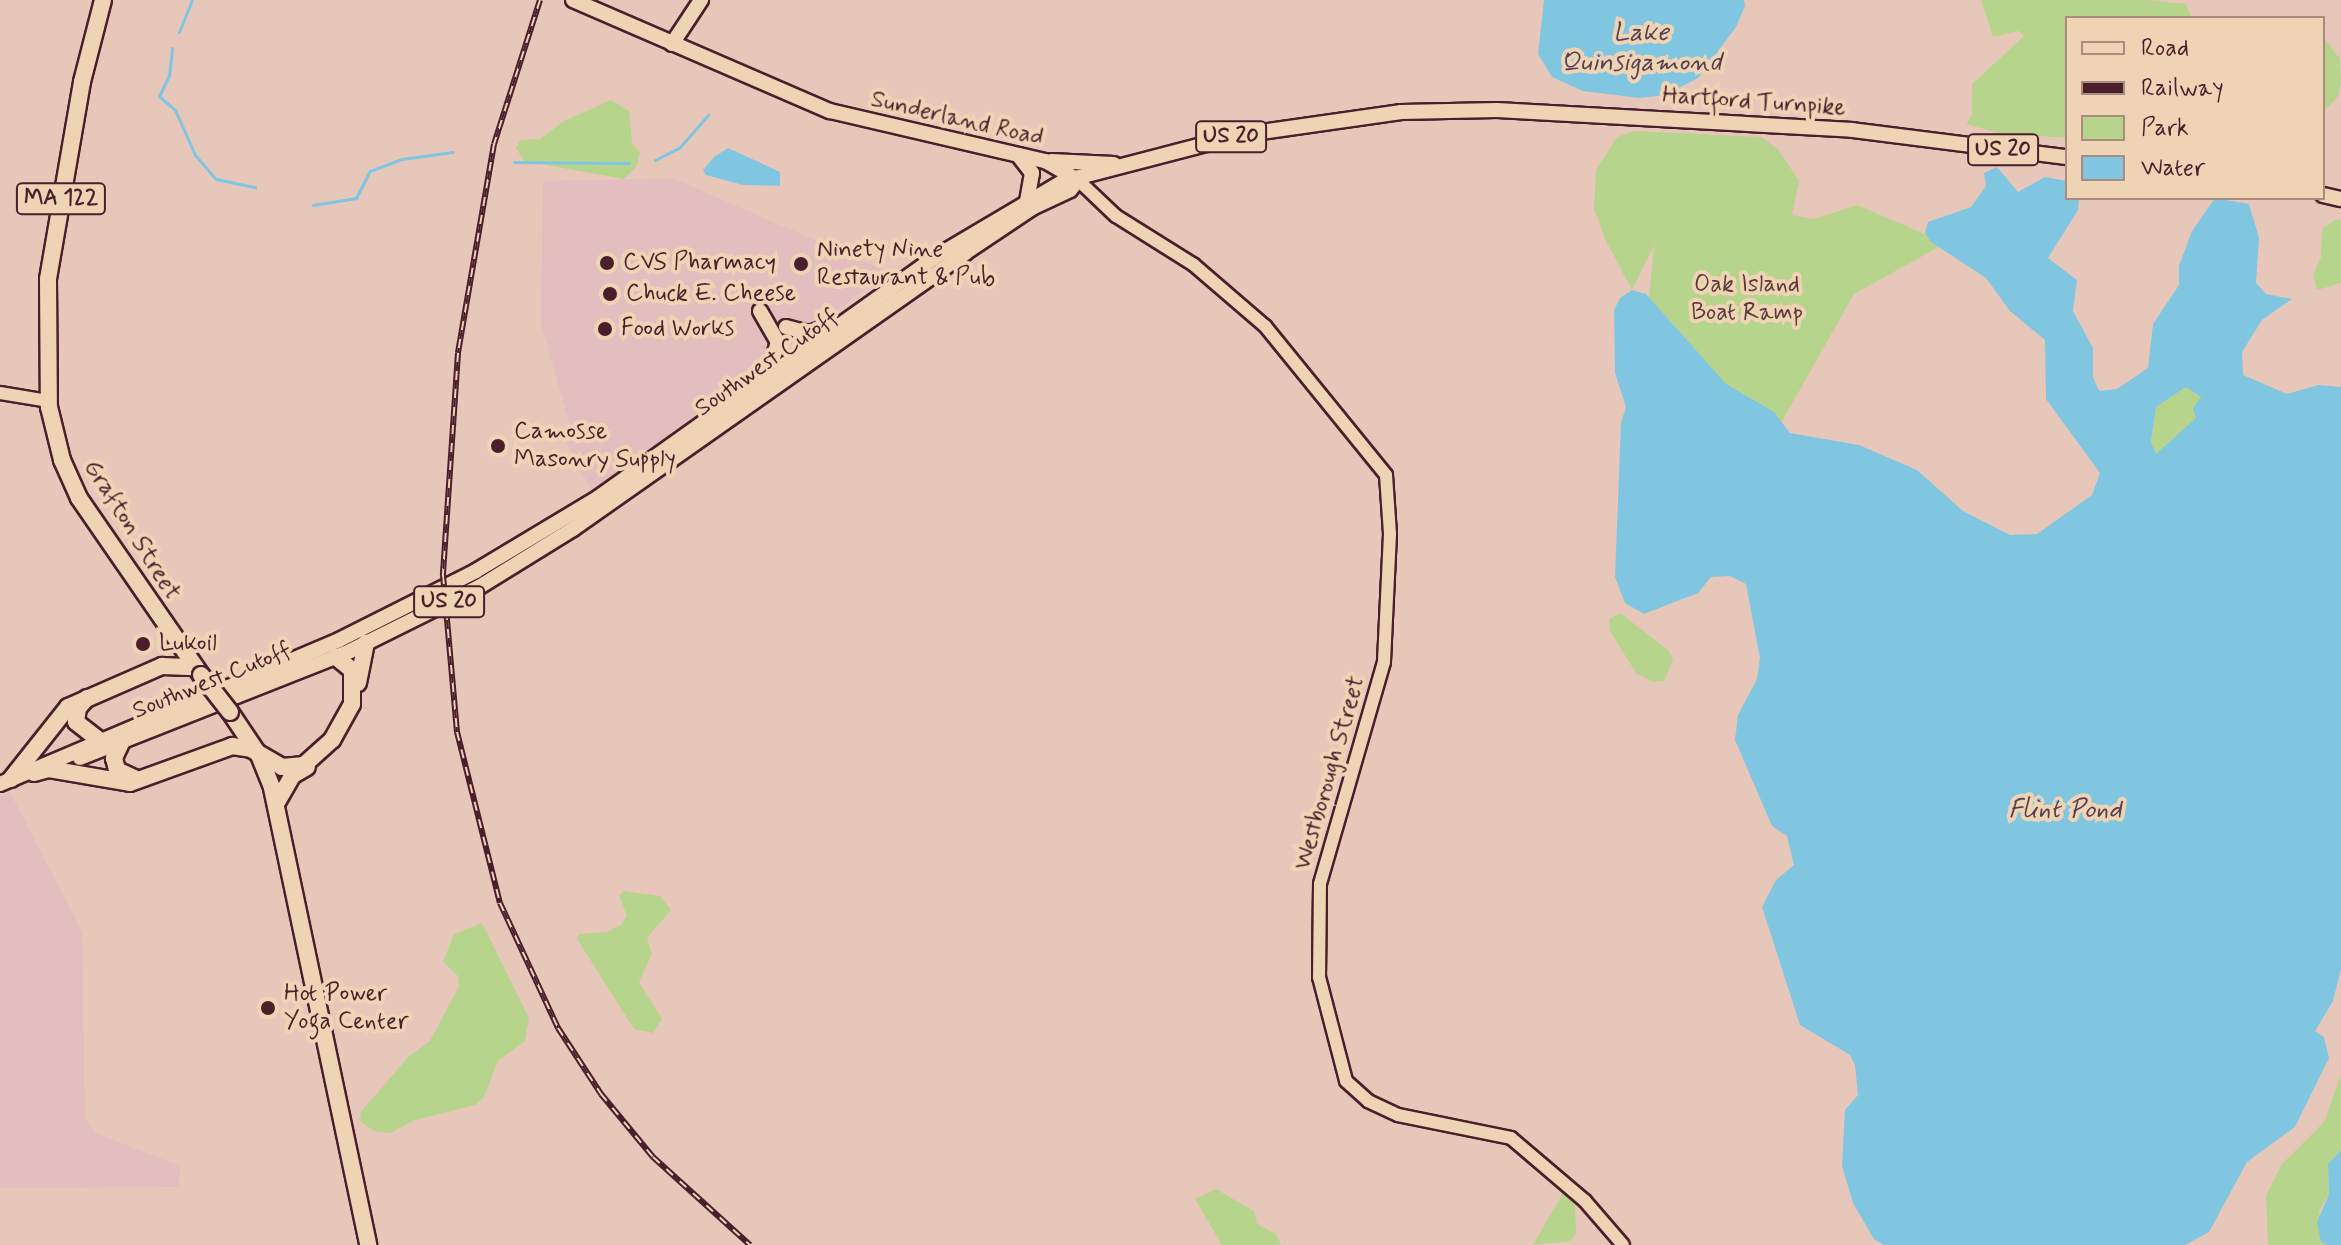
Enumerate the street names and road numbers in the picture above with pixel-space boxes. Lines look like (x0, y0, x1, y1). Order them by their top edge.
street label: Hartford Turnpike (1661, 81, 1847, 123)
street label: Sunderland Road (868, 85, 1046, 153)
road number: US 20 (1195, 119, 1267, 155)
road number: US 20 (1967, 132, 2039, 168)
road number: MA 122 (15, 181, 107, 217)
street label: Southwest Cutoff (690, 303, 844, 423)
street label: Grafton Street (78, 455, 186, 605)
road number: US 20 (413, 584, 485, 620)
street label: Southwest Cutoff (128, 636, 296, 726)
street label: Westborough Street (1289, 673, 1371, 873)

